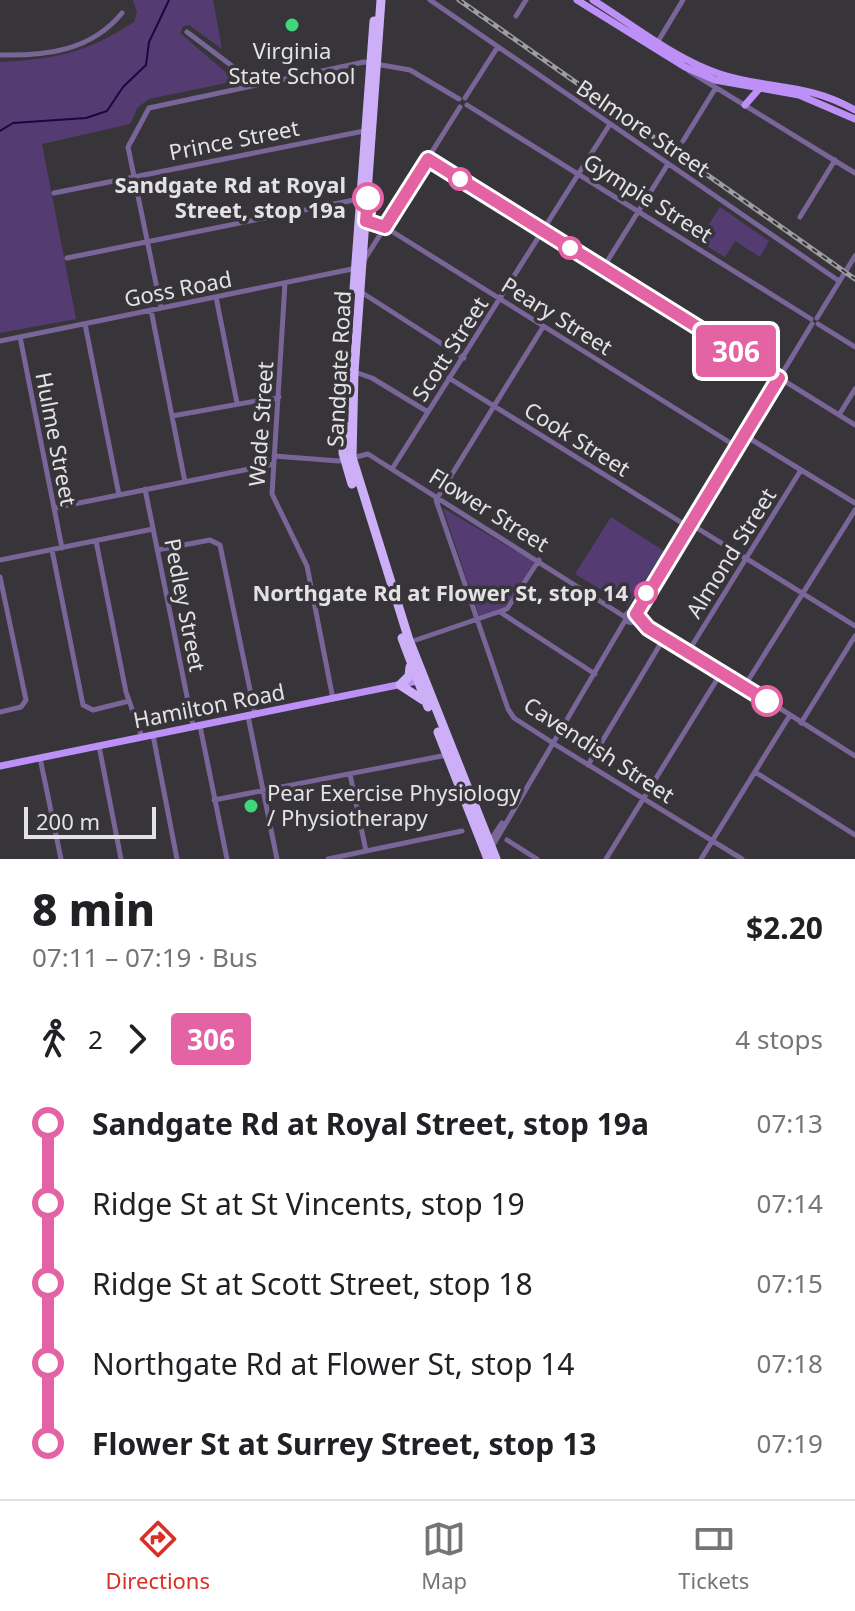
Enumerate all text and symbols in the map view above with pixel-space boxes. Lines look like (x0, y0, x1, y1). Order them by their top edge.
marker: Virginia State School (283, 16, 301, 34)
place label: Virginia State School (229, 35, 355, 90)
street label: Belmore Street (571, 72, 716, 183)
street label: Prince Street (166, 112, 301, 166)
street label: Gympie Street (578, 146, 719, 249)
unlabelled marker (449, 168, 471, 190)
place label: Sandgate Rd at Royal Street, stop 19a (114, 169, 346, 224)
marker: Sandgate Rd at Royal Street, stop 19a (353, 183, 383, 213)
unlabelled marker (559, 237, 581, 259)
street label: Goss Road (121, 263, 234, 313)
street label: Peary Street (496, 269, 619, 361)
street label: Sandgate Road (319, 290, 357, 448)
street label: Scott Street (404, 290, 494, 407)
line badge: 306 (690, 325, 782, 377)
text: 306 (712, 332, 760, 370)
street label: Wade Street (241, 360, 279, 488)
street label: Hulme Street (29, 369, 85, 508)
street label: Cook Street (519, 394, 636, 483)
street label: Flower Street (424, 460, 555, 558)
street label: Almond Street (678, 482, 782, 623)
street label: Pedley Street (158, 536, 214, 674)
place label: Northgate Rd at Flower St, stop 14 (252, 577, 628, 607)
marker: Northgate Rd at Flower St, stop 14 (635, 582, 657, 604)
street label: Hamilton Road (130, 676, 287, 734)
unlabelled marker (752, 686, 782, 716)
street label: Cavendish Street (518, 689, 681, 809)
place label: Pear Exercise Physiology / Physiotherapy (267, 777, 521, 832)
marker: Pear Exercise Physiology / Physiotherapy (242, 797, 260, 815)
scale bar (24, 803, 156, 839)
text: 200 m (36, 806, 100, 836)
text: 8 min (32, 879, 155, 939)
text: $2.20 (746, 907, 823, 948)
text: 07:11 – 07:19 · Bus (32, 939, 257, 975)
icon: walk (32, 1017, 76, 1061)
icon: forward (115, 1017, 159, 1061)
text: 306 (187, 1020, 235, 1058)
text: 2 (88, 1021, 103, 1057)
text: 4 stops (735, 1021, 823, 1057)
text: Sandgate Rd at Royal Street, stop 19a (92, 1103, 649, 1144)
text: 07:13 (757, 1105, 823, 1141)
text: Ridge St at St Vincents, stop 19 (92, 1183, 525, 1224)
text: 07:14 (757, 1185, 823, 1221)
text: Ridge St at Scott Street, stop 18 (92, 1263, 533, 1304)
text: 07:15 (757, 1265, 823, 1301)
text: Northgate Rd at Flower St, stop 14 (92, 1343, 575, 1384)
text: 07:18 (757, 1345, 823, 1381)
text: Flower St at Surrey Street, stop 13 (92, 1423, 596, 1464)
text: 07:19 (757, 1425, 823, 1461)
tab: Directions (106, 1517, 210, 1595)
tab: Map (421, 1517, 467, 1595)
tab: Tickets (678, 1517, 749, 1595)

